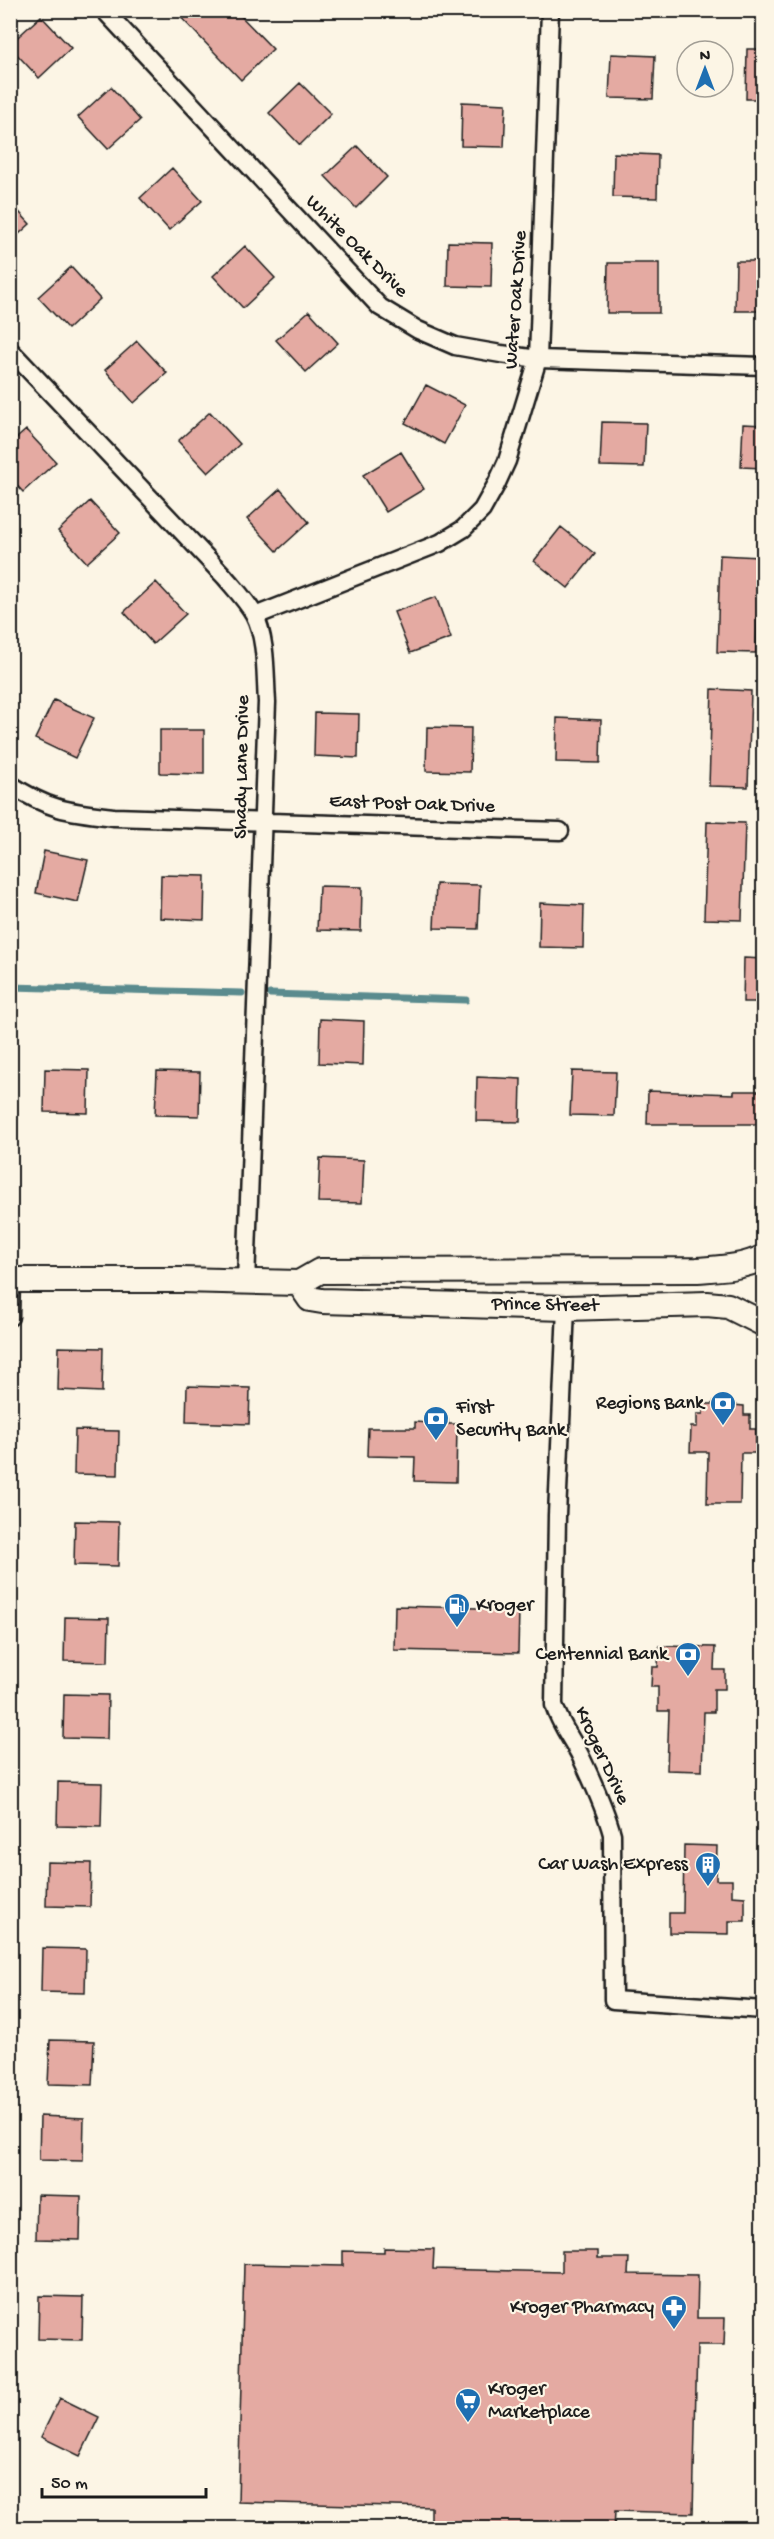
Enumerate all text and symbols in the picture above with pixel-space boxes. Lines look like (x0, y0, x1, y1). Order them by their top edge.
north arrow (675, 39, 735, 99)
text: N (700, 48, 711, 67)
street label: White Oak Drive (300, 191, 413, 304)
street label: Water Oak Drive (501, 229, 533, 370)
street label: Shady Lane Drive (230, 694, 256, 839)
street label: East Post Oak Drive (329, 791, 496, 819)
street label: Prince Street (490, 1294, 601, 1318)
bank icon: Regions Bank (708, 1389, 738, 1427)
place label: Regions Bank (596, 1393, 706, 1416)
place label: First Security Bank (455, 1397, 568, 1443)
bank icon: First Security Bank (421, 1404, 451, 1442)
fuel station icon: Kroger (442, 1591, 472, 1629)
place label: Kroger (476, 1595, 535, 1618)
bank icon: Centennial Bank (673, 1640, 703, 1678)
place label: Centennial Bank (536, 1644, 670, 1667)
street label: Kroger Drive (568, 1703, 634, 1809)
building icon: Car Wash Express (693, 1850, 723, 1888)
place label: Car Wash Express (538, 1854, 689, 1877)
pharmacy icon: Kroger Pharmacy (659, 2293, 689, 2331)
place label: Kroger Pharmacy (510, 2297, 654, 2320)
place label: Kroger Marketplace (488, 2379, 591, 2425)
supermarket icon: Kroger Marketplace (453, 2386, 483, 2424)
scale bar (42, 2461, 206, 2499)
text: 50 m (51, 2474, 88, 2495)

